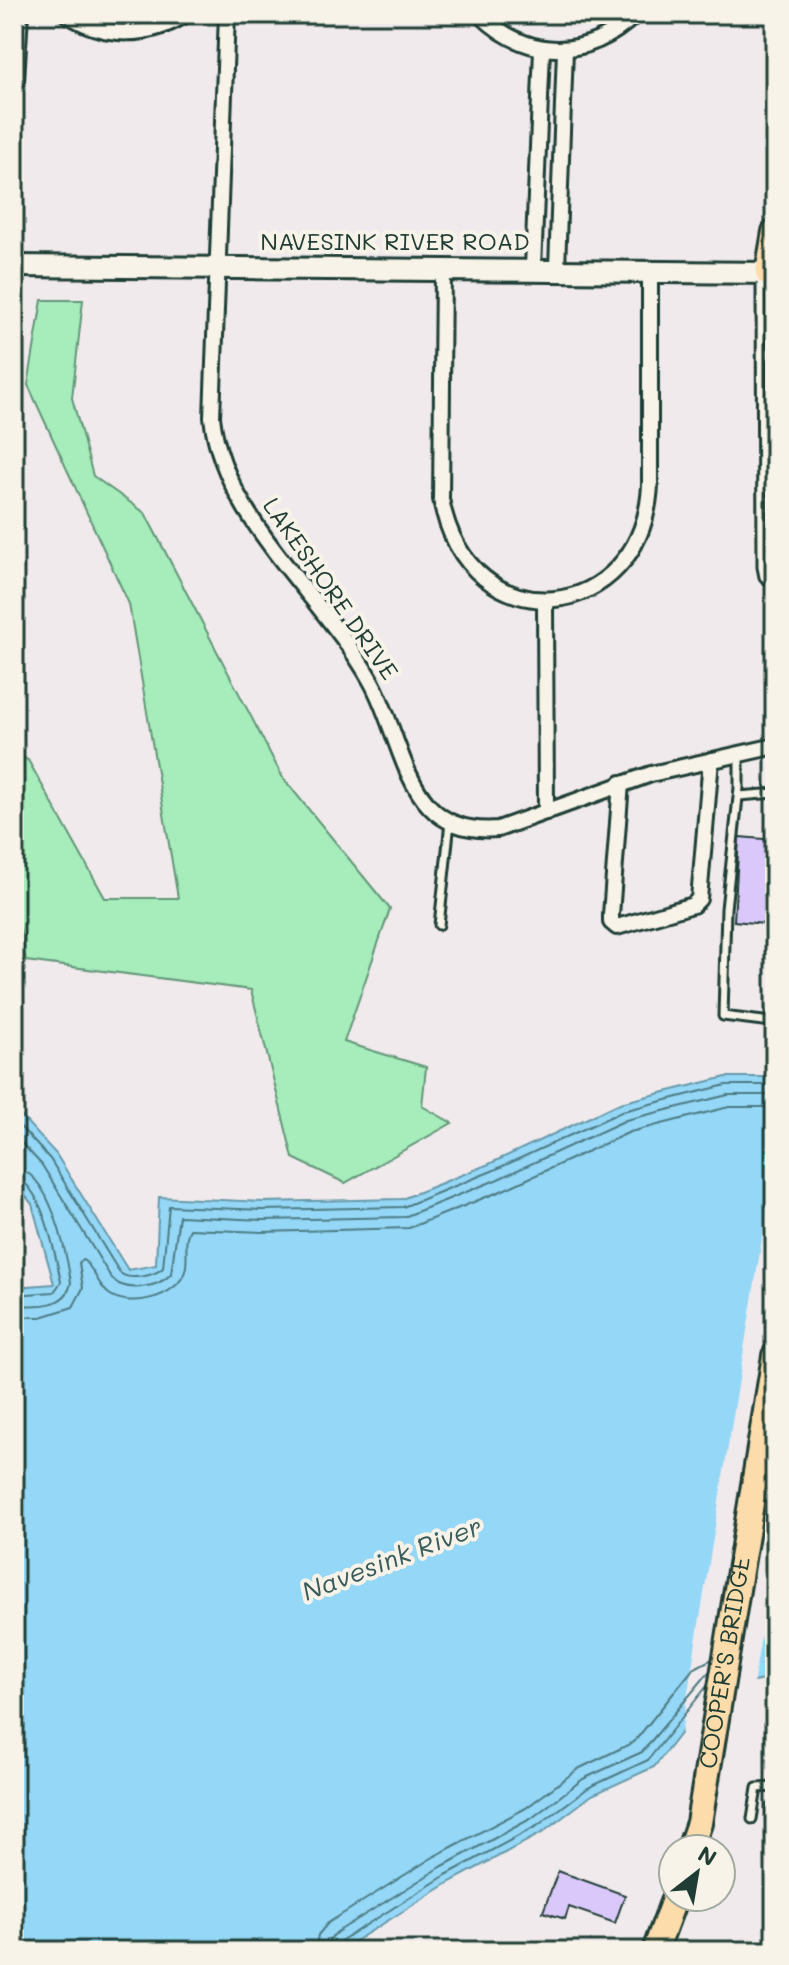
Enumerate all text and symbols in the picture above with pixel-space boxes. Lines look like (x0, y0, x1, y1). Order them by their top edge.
street label: NAVESINK RIVER ROAD (260, 225, 530, 256)
street label: LAKESHORE DRIVE (257, 491, 406, 685)
water label: Navesink River (297, 1508, 486, 1608)
street label: COOPER'S BRIDGE (691, 1554, 756, 1771)
north arrow (657, 1833, 737, 1913)
text: N (693, 1839, 722, 1872)

